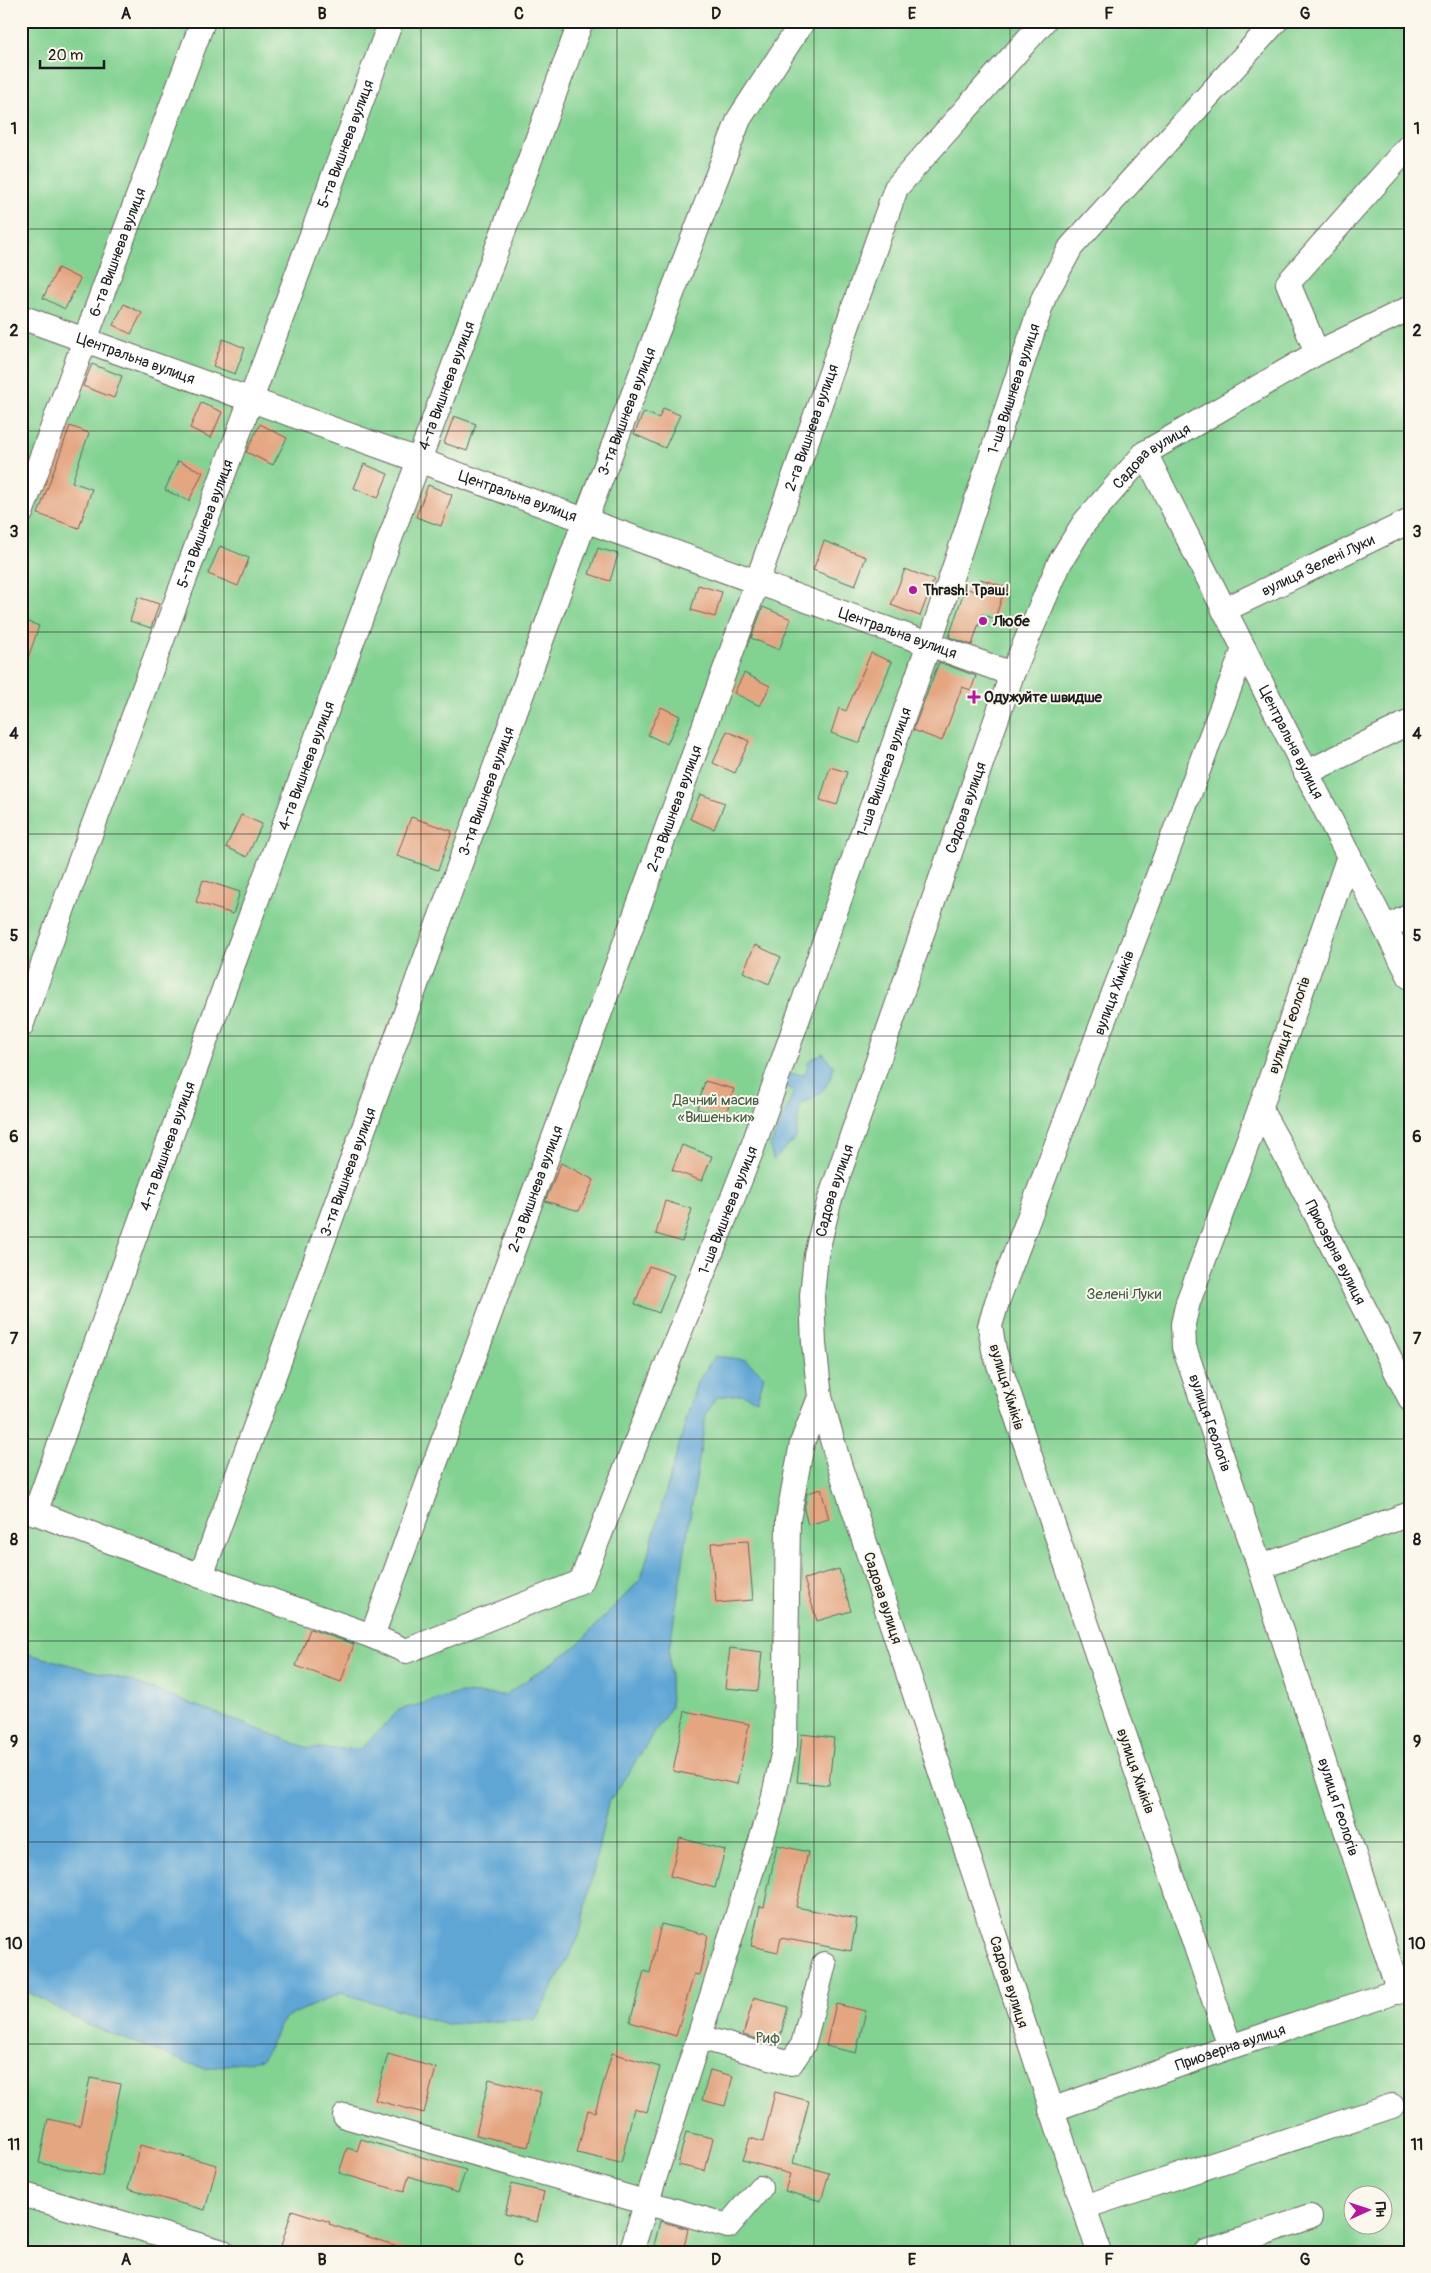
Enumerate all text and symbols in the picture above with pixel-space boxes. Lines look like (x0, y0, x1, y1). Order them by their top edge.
text: A (121, 4, 132, 24)
text: B (317, 4, 327, 24)
text: C (514, 4, 524, 24)
text: D (711, 4, 721, 24)
text: E (908, 4, 917, 24)
text: F (1104, 4, 1114, 24)
text: G (1300, 4, 1311, 24)
scale bar (40, 38, 104, 70)
text: 20 m (48, 46, 83, 65)
street label: 5-та Вишнева вулиця (314, 77, 378, 211)
text: 1 (11, 119, 17, 139)
text: 1 (1414, 119, 1420, 139)
street label: 6-та Вишнева вулиця (85, 185, 150, 320)
street label: 4-та Вишнева вулиця (414, 319, 479, 453)
text: 2 (10, 321, 19, 341)
street label: 1-ша Вишнева вулиця (984, 321, 1045, 456)
text: 2 (1413, 321, 1422, 341)
street label: Центральна вулиця (74, 329, 197, 389)
street label: 3-тя Вишнева вулиця (594, 345, 660, 478)
street label: 2-га Вишнева вулиця (781, 362, 843, 494)
street label: Садова вулиця (1109, 420, 1194, 493)
street label: 5-та Вишнева вулиця (173, 457, 238, 591)
street label: Центральна вулиця (456, 466, 579, 526)
text: 3 (10, 522, 19, 542)
text: 3 (1413, 522, 1422, 542)
street label: вулиця Зелені Луки (1258, 530, 1378, 601)
place label: Thrash! Траш! (922, 581, 1009, 600)
marker: Thrash! Траш! (907, 584, 919, 596)
street label: Центральна вулиця (836, 603, 959, 663)
place label: Любе (992, 612, 1030, 631)
marker: Любе (977, 615, 989, 627)
street label: Центральна вулиця (1254, 682, 1327, 802)
place label: Одужуйте швидше (984, 688, 1103, 707)
marker: Одужуйте швидше (968, 691, 980, 703)
street label: 4-та Вишнева вулиця (274, 699, 339, 833)
street label: 1-ша Вишнева вулиця (853, 705, 916, 840)
text: 4 (9, 724, 19, 744)
street label: 3-тя Вишнева вулиця (455, 724, 519, 859)
text: 4 (1412, 724, 1422, 744)
street label: 2-га Вишнева вулиця (643, 743, 707, 875)
street label: Садова вулиця (942, 759, 991, 856)
text: 5 (10, 926, 19, 946)
text: 5 (1413, 926, 1422, 946)
street label: вулиця Хіміків (1090, 948, 1139, 1038)
street label: вулиця Геологів (1264, 974, 1315, 1076)
street label: 4-та Вишнева вулиця (136, 1079, 200, 1214)
park label: Дачний масив «Вишеньки» (672, 1091, 759, 1127)
street label: 3-тя Вишнева вулиця (316, 1105, 381, 1239)
street label: 2-га Вишнева вулиця (504, 1123, 568, 1255)
text: 6 (9, 1127, 19, 1147)
text: 6 (1412, 1127, 1422, 1147)
street label: Садова вулиця (812, 1142, 858, 1239)
street label: 1-ша Вишнева вулиця (694, 1143, 762, 1277)
street label: Приозерна вулиця (1300, 1197, 1370, 1308)
park label: Зелені Луки (1087, 1285, 1162, 1304)
text: 7 (10, 1329, 19, 1349)
text: 7 (1413, 1329, 1422, 1349)
street label: вулиця Хіміків (984, 1342, 1029, 1433)
street label: вулиця Геологів (1184, 1372, 1235, 1474)
text: 8 (10, 1530, 18, 1550)
text: 8 (1413, 1530, 1421, 1550)
street label: Садова вулиця (859, 1550, 906, 1647)
street label: вулиця Хіміків (1112, 1726, 1159, 1816)
text: 9 (10, 1732, 18, 1752)
text: 9 (1413, 1732, 1421, 1752)
street label: вулиця Геологів (1313, 1756, 1363, 1858)
text: 10 (5, 1934, 23, 1954)
street label: Садова вулиця (985, 1934, 1032, 2031)
text: 10 (1408, 1934, 1426, 1954)
street label: Приозерна вулиця (1173, 2020, 1288, 2075)
park label: Риф (756, 2029, 780, 2048)
text: 11 (8, 2135, 20, 2155)
text: 11 (1411, 2135, 1423, 2155)
north arrow (1344, 2186, 1394, 2236)
text: Пн (1372, 2201, 1389, 2217)
text: A (121, 2250, 132, 2270)
text: B (317, 2250, 327, 2270)
text: C (514, 2250, 524, 2270)
text: D (711, 2250, 721, 2270)
text: E (908, 2250, 917, 2270)
text: F (1104, 2250, 1114, 2270)
text: G (1300, 2250, 1311, 2270)

